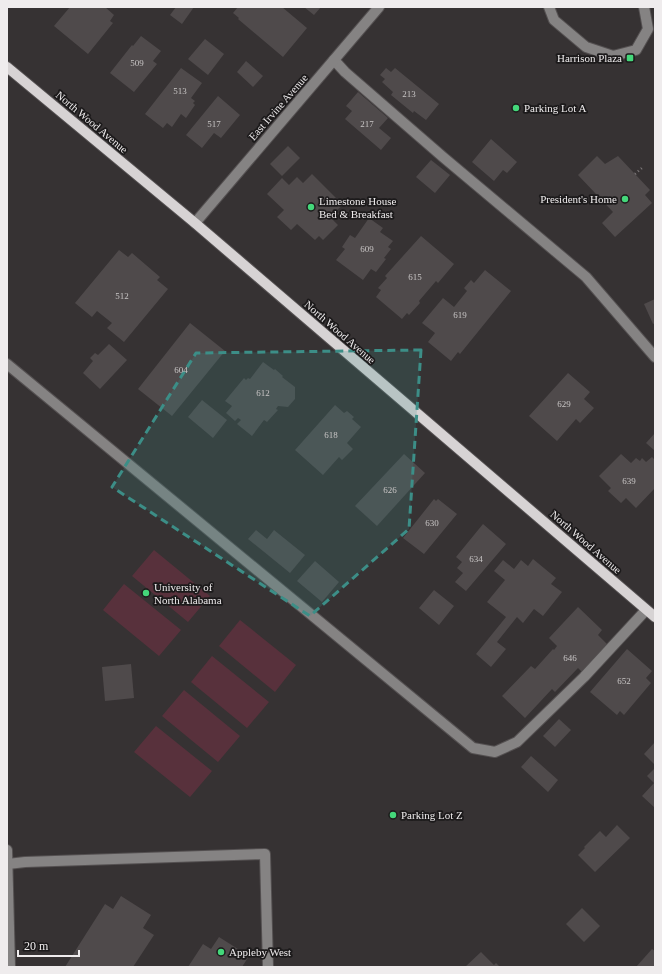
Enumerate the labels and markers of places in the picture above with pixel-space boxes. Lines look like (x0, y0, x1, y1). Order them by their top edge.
place label: Harrison Plaza (557, 52, 622, 64)
marker: Harrison Plaza (625, 53, 635, 63)
place label: Parking Lot A (524, 102, 586, 114)
marker: Parking Lot A (511, 103, 521, 113)
place label: President's Home (540, 193, 617, 205)
marker: President's Home (620, 194, 630, 204)
place label: Limestone House Bed & Breakfast (319, 195, 396, 220)
marker: Limestone House Bed & Breakfast (306, 202, 316, 212)
place label: University of North Alabama (154, 581, 222, 606)
marker: University of North Alabama (141, 588, 151, 598)
place label: Parking Lot Z (401, 809, 463, 821)
marker: Parking Lot Z (388, 810, 398, 820)
place label: Appleby West (229, 946, 291, 958)
marker: Appleby West (216, 947, 226, 957)

